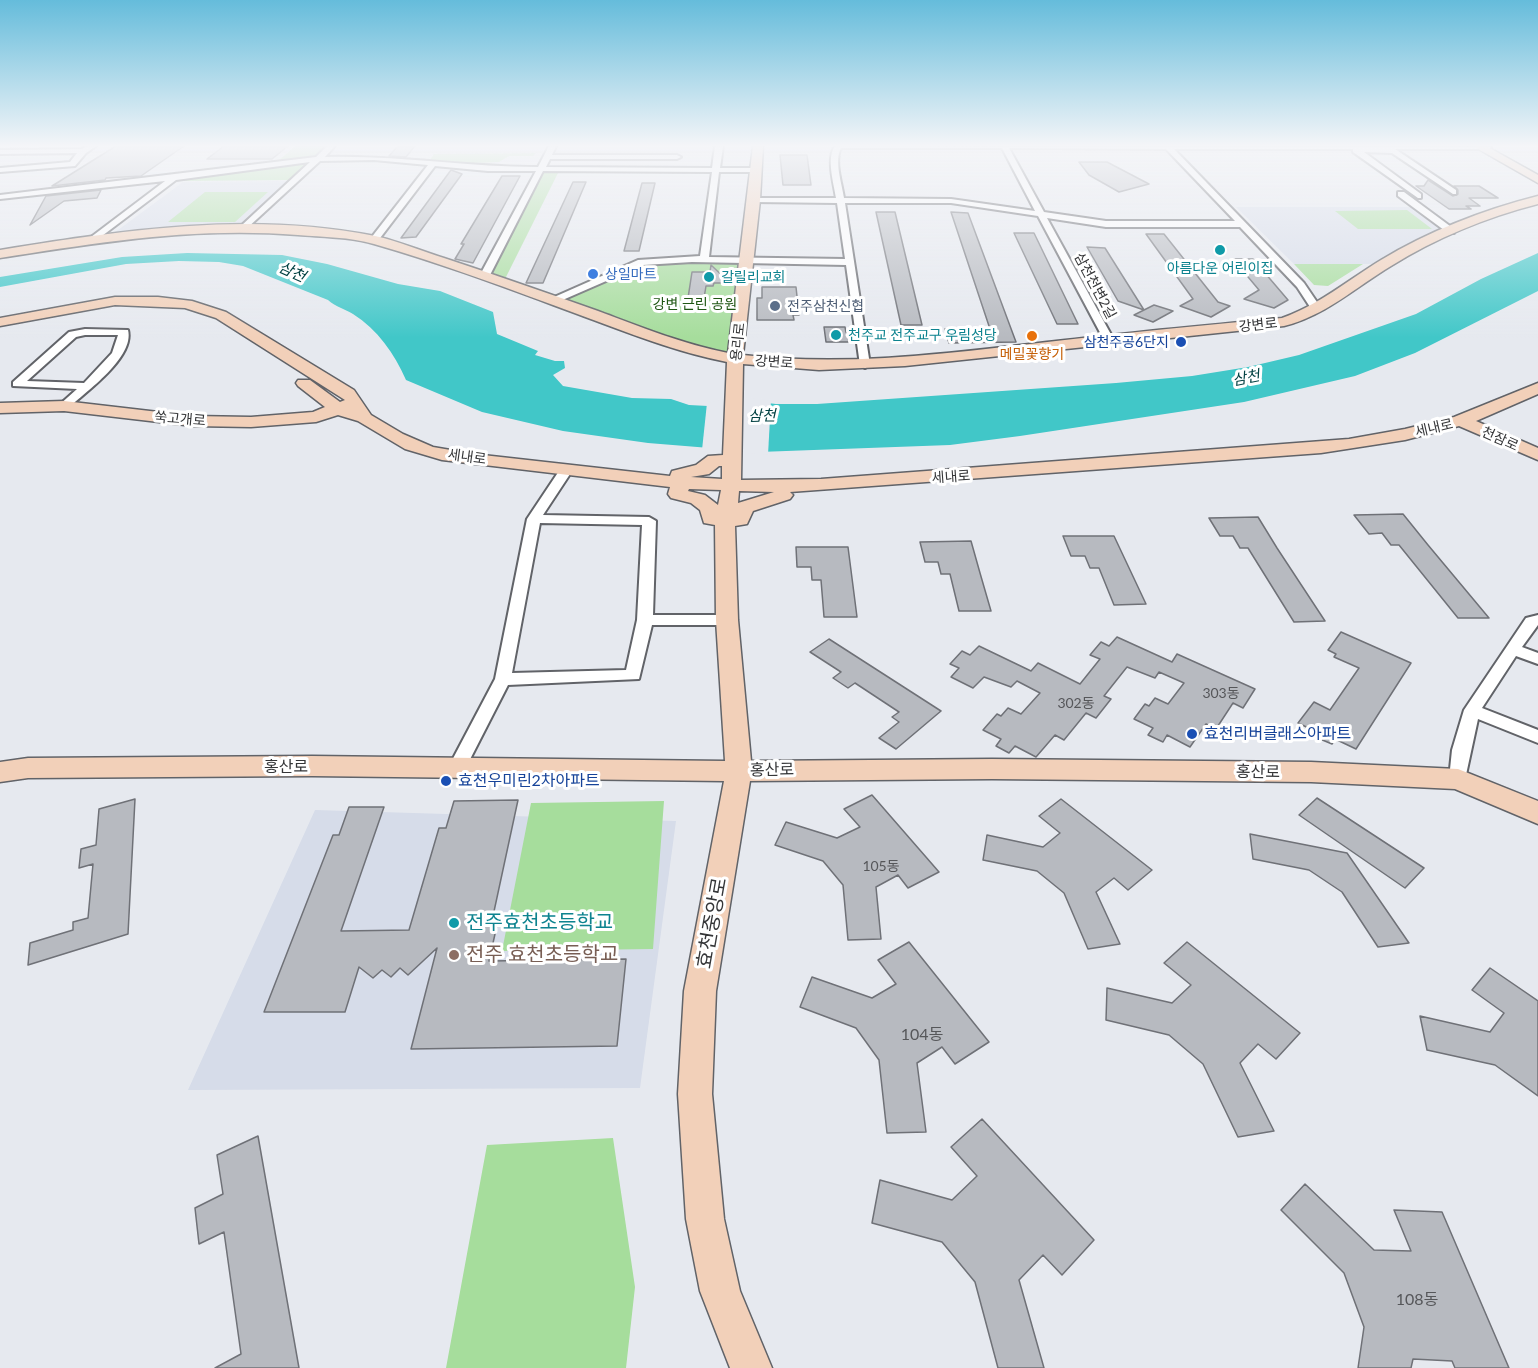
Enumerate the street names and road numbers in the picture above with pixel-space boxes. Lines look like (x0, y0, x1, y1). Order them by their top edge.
street label: 삼천천변2길 (1071, 250, 1119, 322)
street label: 강변로 (1238, 315, 1278, 335)
street label: 용리로 (728, 322, 748, 362)
street label: 강변로 (754, 352, 794, 372)
street label: 쑥고개로 (154, 408, 206, 430)
street label: 세내로 (1413, 415, 1455, 441)
street label: 천잠로 (1479, 423, 1521, 455)
street label: 세내로 (447, 446, 487, 468)
street label: 세내로 (931, 467, 971, 487)
street label: 홍산로 (264, 757, 308, 777)
street label: 홍산로 (750, 760, 794, 780)
street label: 홍산로 (1236, 762, 1280, 782)
street label: 효천중앙로 (692, 876, 732, 970)

